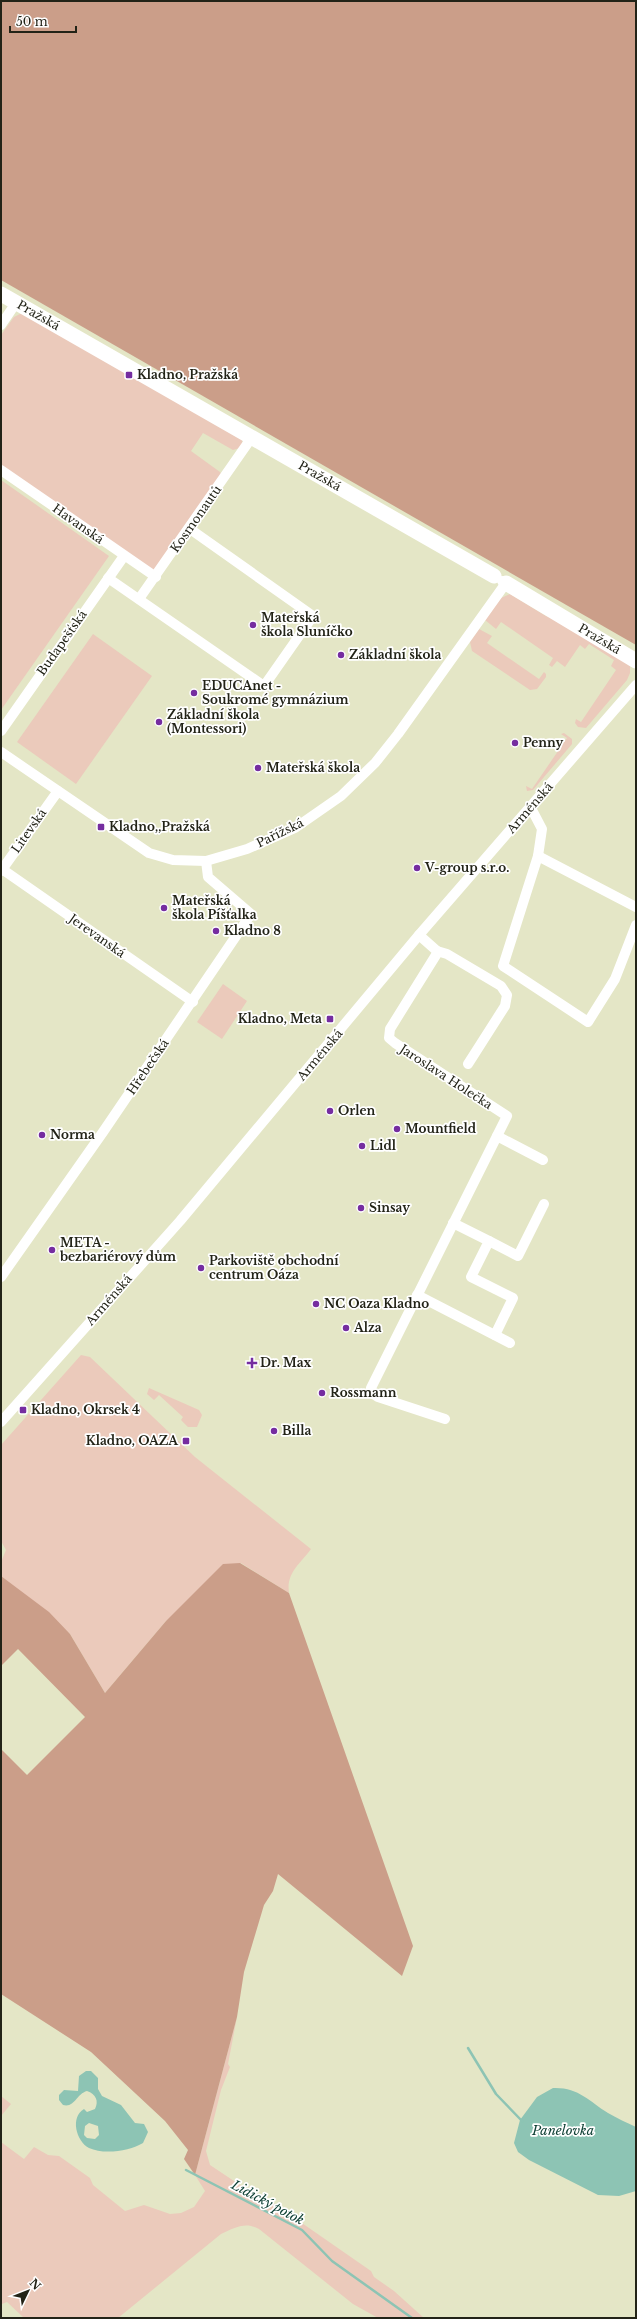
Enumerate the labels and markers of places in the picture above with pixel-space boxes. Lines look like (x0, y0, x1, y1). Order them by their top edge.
place label: Kladno, Pražská (137, 367, 238, 382)
marker: Kladno, Pražská (124, 370, 134, 380)
place label: Mateřská škola Sluníčko (261, 610, 353, 639)
marker: Mateřská škola Sluníčko (248, 620, 258, 630)
place label: Základní škola (349, 647, 442, 662)
marker: Základní škola (336, 650, 346, 660)
place label: EDUCAnet - Soukromé gymnázium (202, 678, 349, 707)
marker: EDUCAnet - Soukromé gymnázium (189, 688, 199, 698)
place label: Základní škola (Montessori) (167, 707, 260, 736)
marker: Základní škola (Montessori) (154, 717, 164, 727)
place label: Penny (523, 735, 563, 750)
marker: Penny (510, 738, 520, 748)
place label: Mateřská škola (266, 760, 360, 775)
marker: Mateřská škola (253, 763, 263, 773)
place label: Kladno,,Pražská (109, 819, 210, 834)
marker: Kladno,,Pražská (96, 822, 106, 832)
place label: V-group s.r.o. (424, 860, 509, 875)
marker: V-group s.r.o. (412, 863, 422, 873)
place label: Mateřská škola Píšťalka (172, 893, 257, 922)
marker: Mateřská škola Píšťalka (159, 903, 169, 913)
place label: Kladno 8 (224, 923, 281, 938)
marker: Kladno 8 (211, 926, 221, 936)
place label: Kladno, Meta (238, 1011, 322, 1026)
marker: Kladno, Meta (325, 1014, 335, 1024)
place label: Orlen (338, 1103, 376, 1118)
marker: Orlen (325, 1106, 335, 1116)
place label: Mountfield (405, 1121, 477, 1136)
marker: Mountfield (392, 1124, 402, 1134)
place label: Norma (50, 1127, 95, 1142)
marker: Norma (37, 1130, 47, 1140)
place label: Lidl (370, 1138, 397, 1153)
marker: Lidl (357, 1141, 367, 1151)
place label: Sinsay (369, 1200, 410, 1215)
marker: Sinsay (356, 1203, 366, 1213)
place label: META - bezbariérový dům (59, 1235, 177, 1264)
marker: META - bezbariérový dům (47, 1245, 57, 1255)
place label: Parkoviště obchodní centrum Oáza (209, 1253, 339, 1282)
marker: Parkoviště obchodní centrum Oáza (196, 1263, 206, 1273)
place label: NC Oaza Kladno (324, 1296, 429, 1311)
marker: NC Oaza Kladno (311, 1299, 321, 1309)
place label: Alza (353, 1320, 382, 1335)
marker: Alza (341, 1323, 351, 1333)
place label: Dr. Max (260, 1355, 312, 1370)
marker: Dr. Max (247, 1358, 257, 1368)
place label: Rossmann (330, 1385, 397, 1400)
marker: Rossmann (317, 1388, 327, 1398)
place label: Kladno, Okrsek 4 (31, 1402, 140, 1417)
marker: Kladno, Okrsek 4 (18, 1405, 28, 1415)
place label: Billa (282, 1423, 311, 1438)
marker: Billa (269, 1426, 279, 1436)
place label: Kladno, OAZA (86, 1433, 179, 1448)
marker: Kladno, OAZA (181, 1436, 191, 1446)

